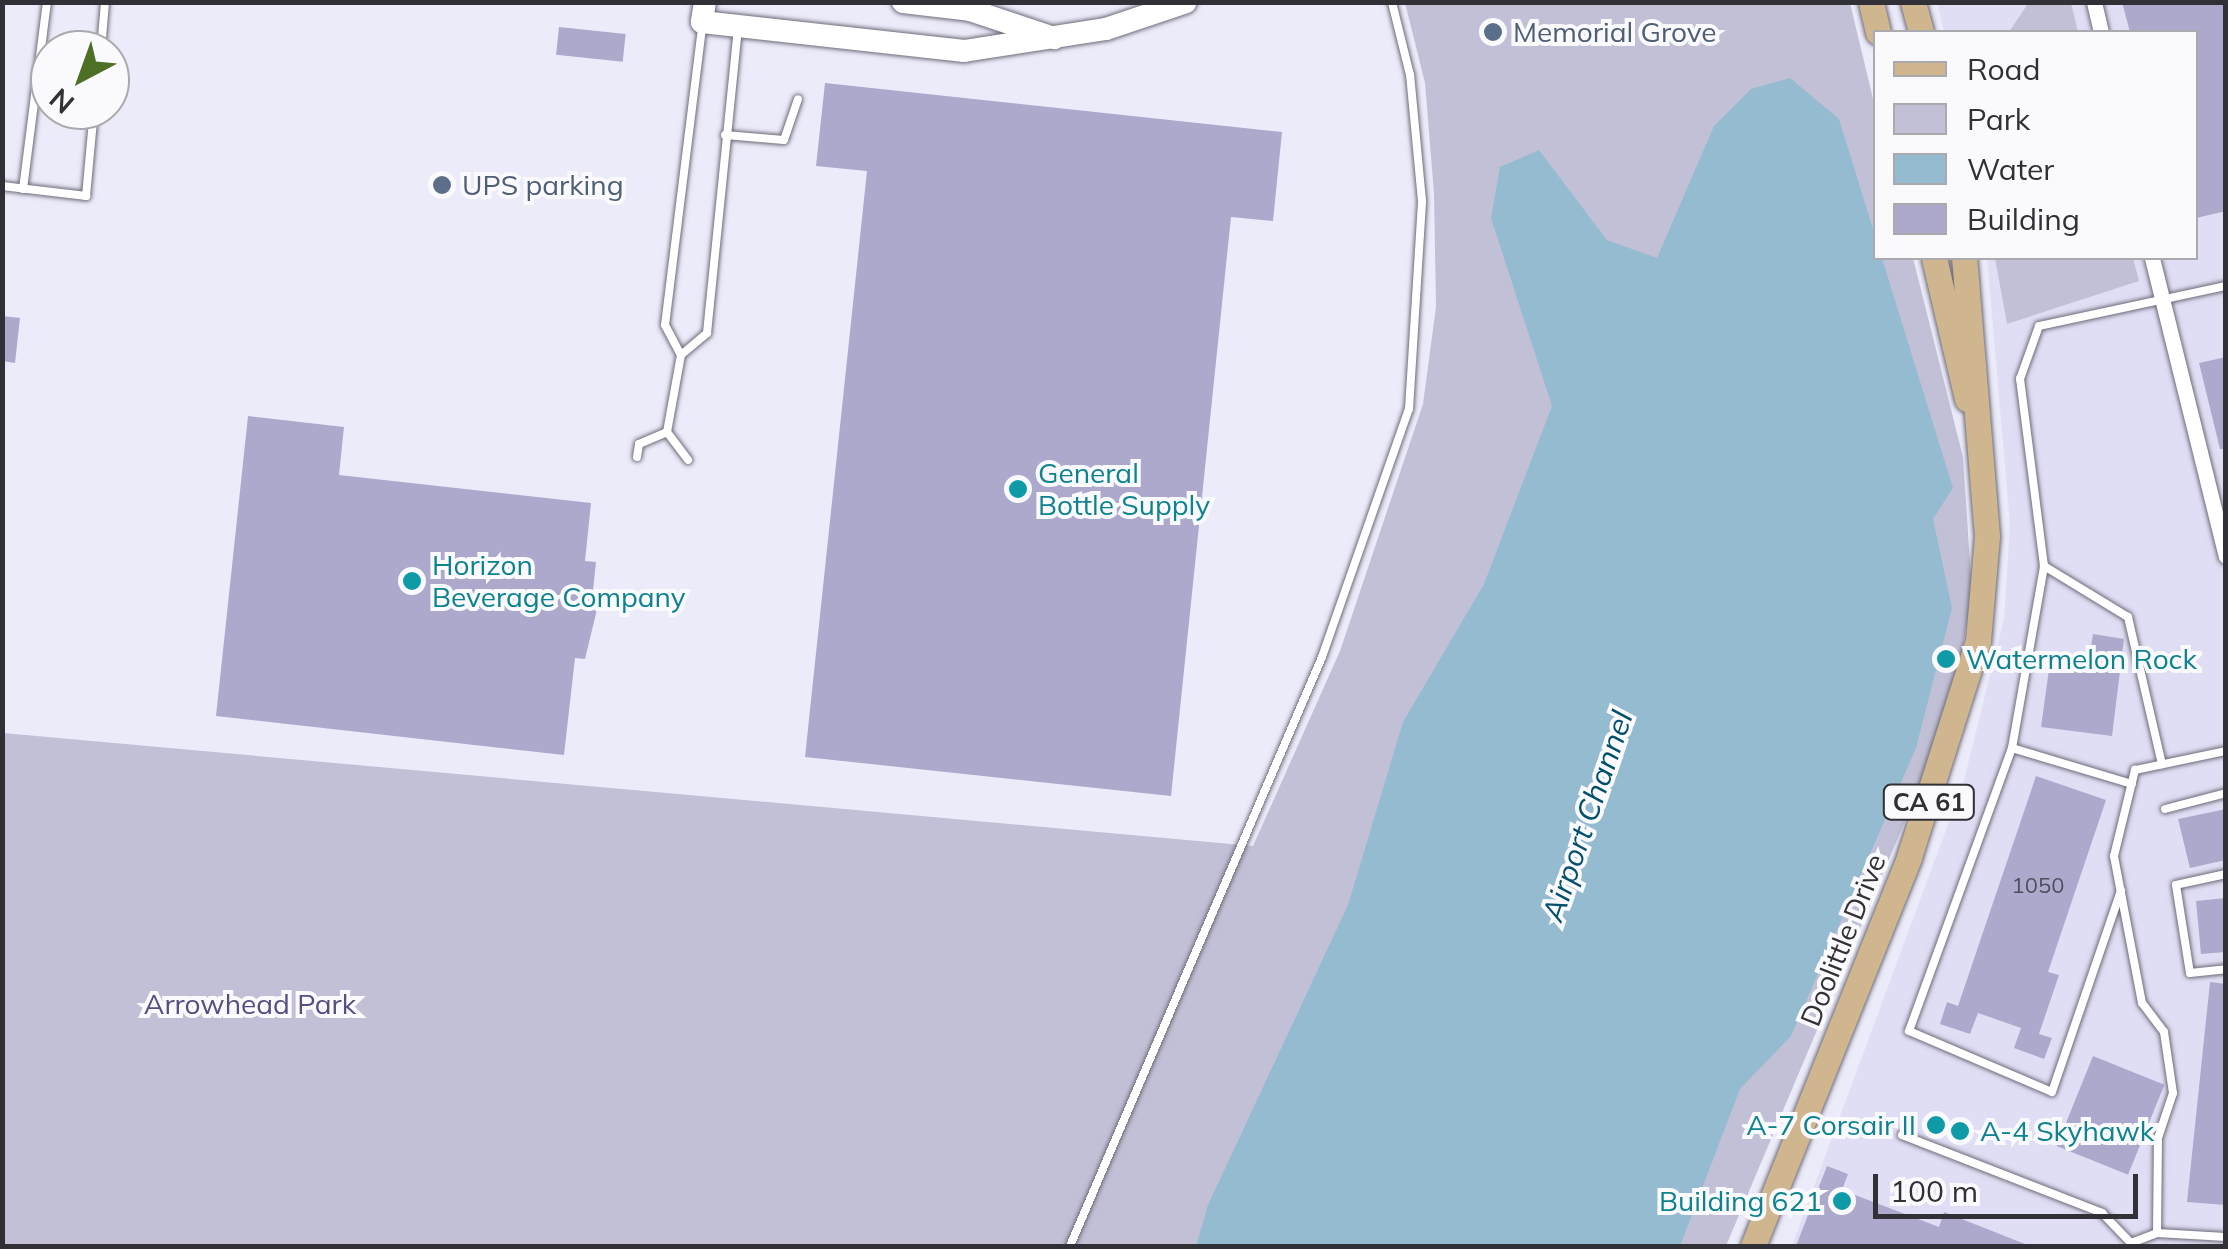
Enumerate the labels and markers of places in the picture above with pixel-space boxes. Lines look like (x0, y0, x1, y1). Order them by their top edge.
place label: Memorial Grove (1513, 15, 1717, 49)
marker: Memorial Grove (1482, 21, 1504, 43)
place label: UPS parking (462, 168, 624, 202)
marker: UPS parking (431, 174, 453, 196)
place label: General Bottle Supply (1038, 456, 1210, 522)
marker: General Bottle Supply (1007, 478, 1029, 500)
place label: Horizon Beverage Company (432, 548, 686, 614)
marker: Horizon Beverage Company (401, 570, 423, 592)
place label: Watermelon Rock (1966, 642, 2197, 676)
marker: Watermelon Rock (1935, 648, 1957, 670)
place label: A-7 Corsair II (1746, 1108, 1916, 1142)
marker: A-7 Corsair II (1925, 1114, 1947, 1136)
place label: A-4 Skyhawk (1980, 1114, 2154, 1148)
marker: A-4 Skyhawk (1949, 1120, 1971, 1142)
place label: Building 621 (1659, 1184, 1822, 1218)
marker: Building 621 (1831, 1190, 1853, 1212)

